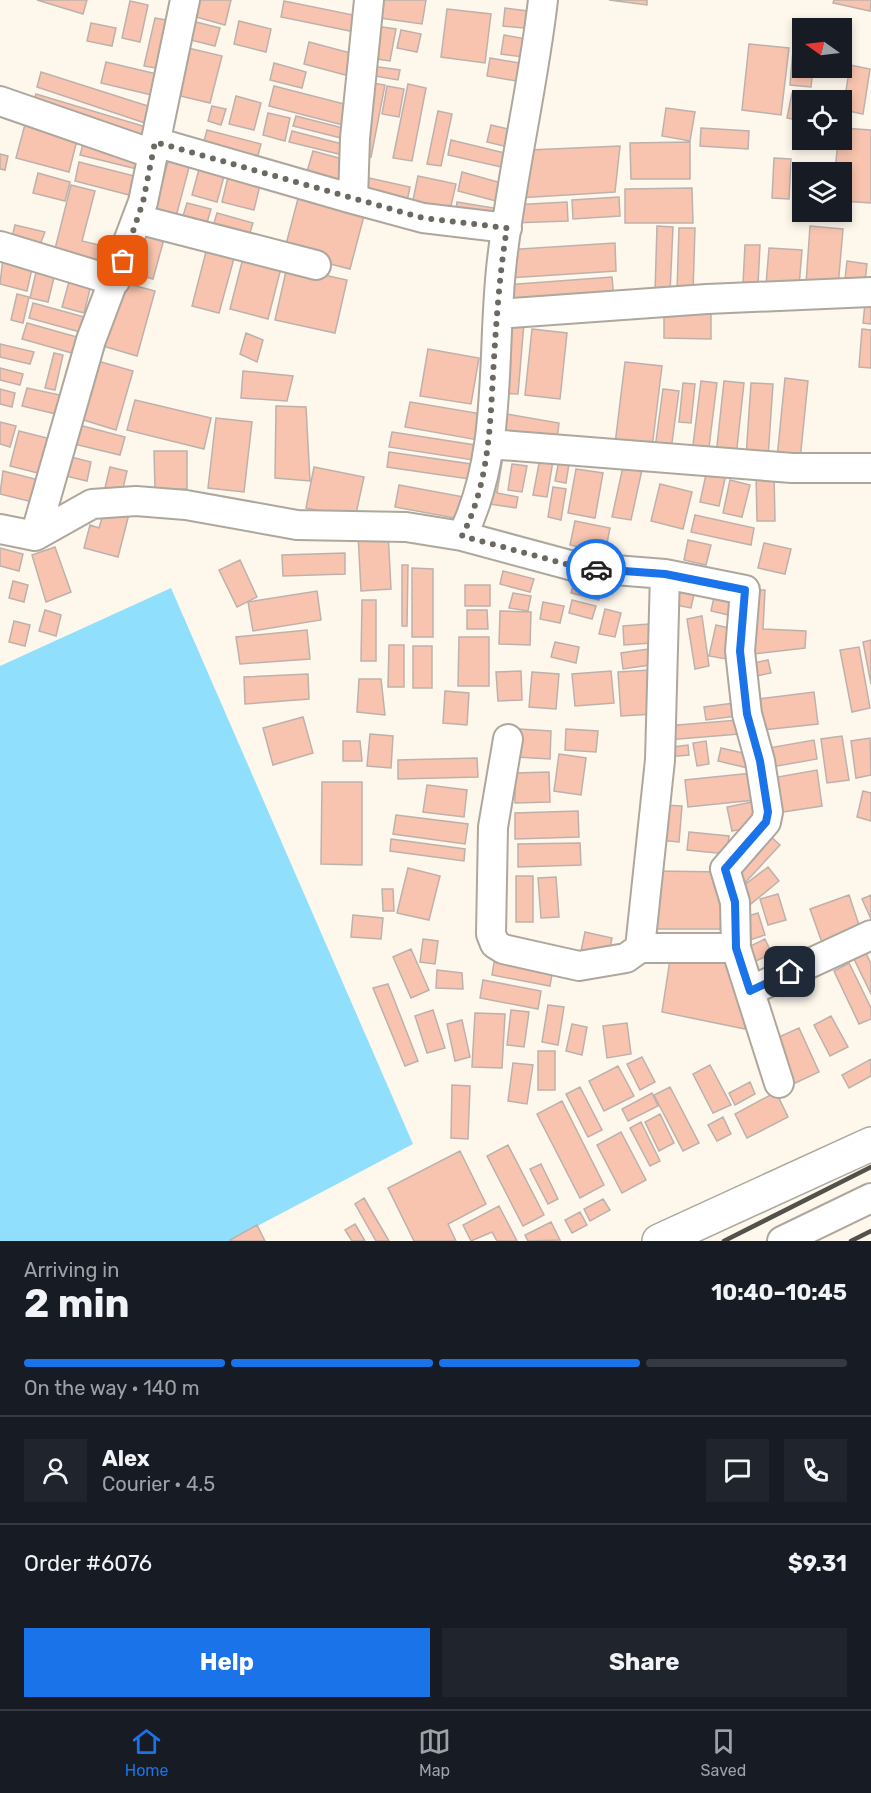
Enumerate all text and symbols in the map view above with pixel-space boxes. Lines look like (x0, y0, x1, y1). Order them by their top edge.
north arrow (792, 18, 852, 78)
map controls (792, 18, 852, 222)
button: locate (792, 90, 852, 150)
button: layers (792, 162, 852, 222)
pin (97, 235, 148, 286)
icon: bag (106, 244, 139, 277)
courier (566, 539, 626, 599)
icon: car (580, 553, 613, 586)
pin (764, 946, 815, 997)
icon: home (773, 955, 806, 988)
text: Arriving in (24, 1258, 119, 1282)
text: 10:40–10:45 (711, 1279, 847, 1306)
text: 2 min (24, 1281, 130, 1327)
text: On the way · 140 m (24, 1376, 200, 1400)
button: person (24, 1439, 87, 1502)
button: chat (706, 1439, 769, 1502)
button: phone (784, 1439, 847, 1502)
text: Alex (102, 1445, 150, 1472)
text: Courier · 4.5 (102, 1472, 215, 1496)
text: Order #6076 (24, 1550, 152, 1577)
text: $9.31 (788, 1550, 847, 1577)
button: Help (24, 1628, 430, 1697)
button: Share (442, 1628, 847, 1697)
tab: Home (125, 1725, 169, 1780)
tab: Map (418, 1725, 451, 1780)
tab: Saved (701, 1725, 746, 1780)

